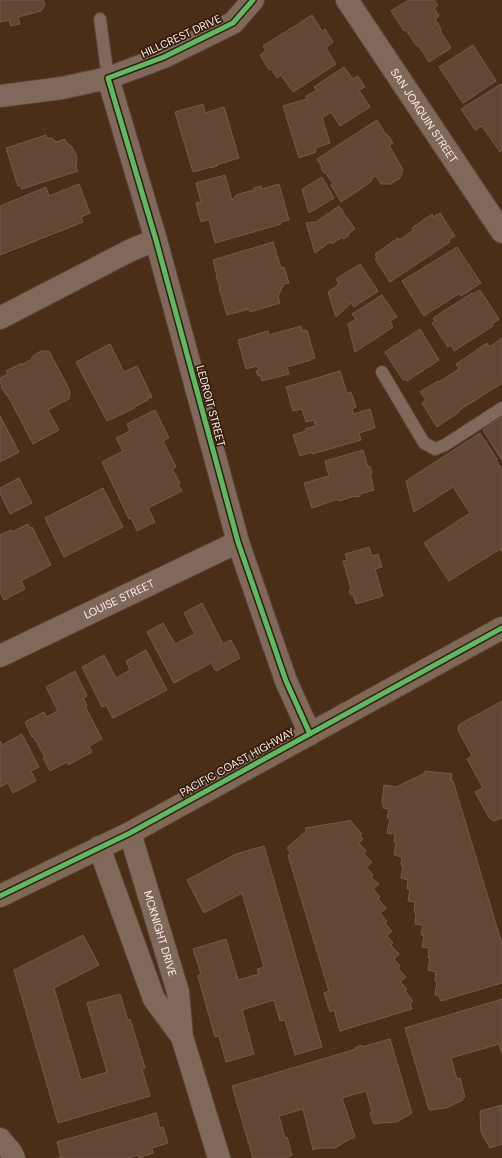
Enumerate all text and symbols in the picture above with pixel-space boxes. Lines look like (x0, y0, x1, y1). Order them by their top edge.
street label: HILLCREST DRIVE (139, 11, 223, 61)
street label: SAN JOAQUIN STREET (388, 66, 461, 166)
street label: LEDROIT STREET (193, 364, 229, 448)
street label: LOUISE STREET (82, 576, 157, 622)
street label: PACIFIC COAST HIGHWAY (177, 724, 297, 799)
street label: MCKNIGHT DRIVE (141, 889, 180, 978)

